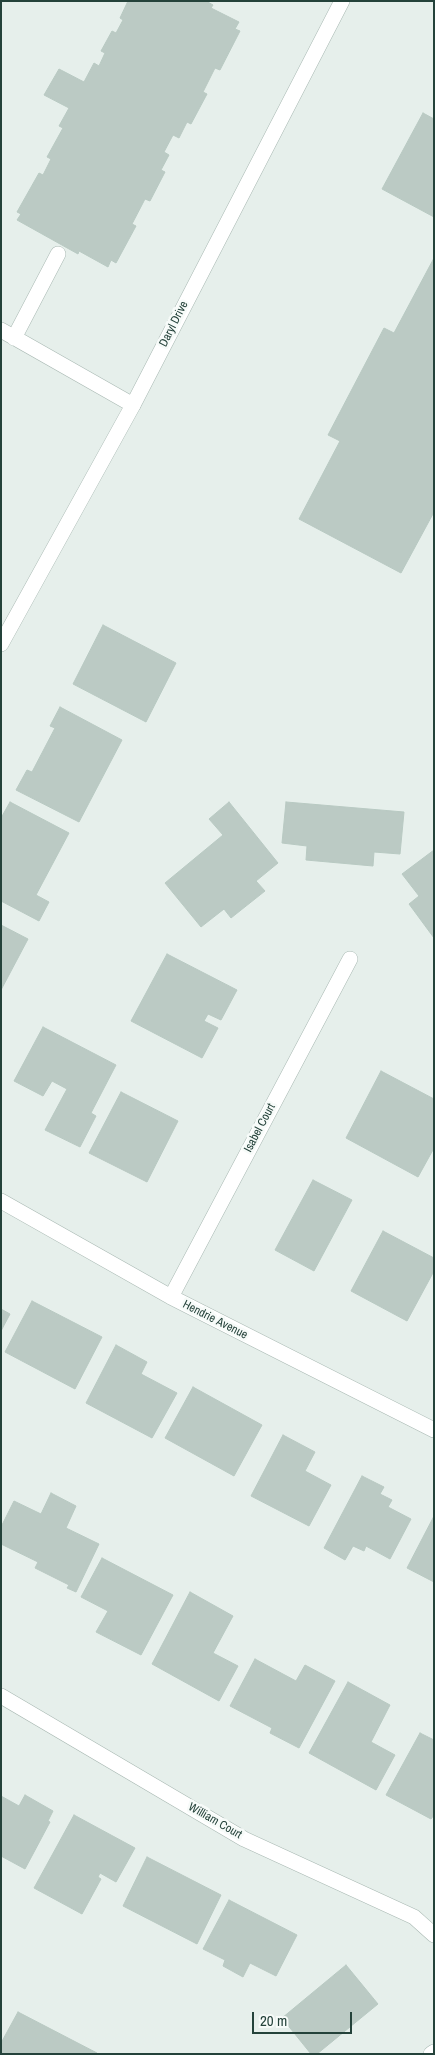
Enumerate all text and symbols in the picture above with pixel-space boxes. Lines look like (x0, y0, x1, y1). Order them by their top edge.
street label: Daryl Drive (156, 299, 192, 349)
street label: Isabel Court (241, 1101, 279, 1155)
street label: Hendrie Avenue (180, 1297, 250, 1343)
street label: William Court (186, 1800, 244, 1842)
scale bar (255, 2002, 355, 2034)
text: 20 m (260, 2010, 287, 2031)

